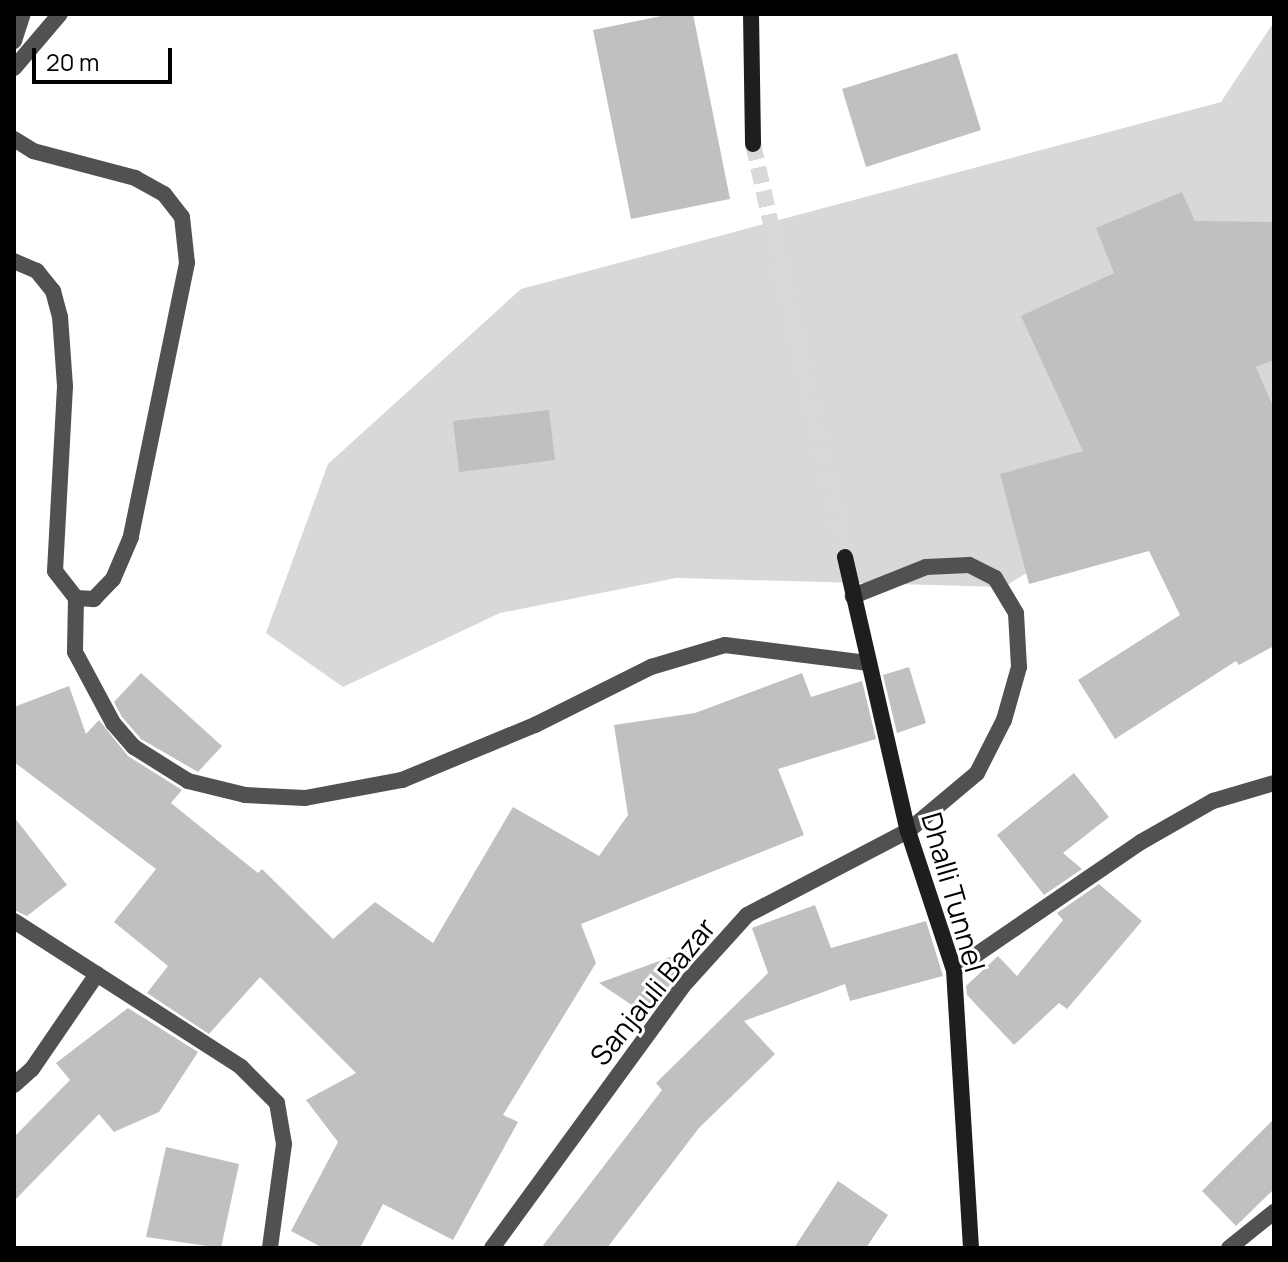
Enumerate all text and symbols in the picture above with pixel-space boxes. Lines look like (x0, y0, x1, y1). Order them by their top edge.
scale bar (36, 32, 176, 82)
text: 20 m (46, 45, 99, 78)
street label: Dhalli Tunnel (915, 808, 993, 976)
street label: Sanjauli Bazar (582, 911, 722, 1071)

